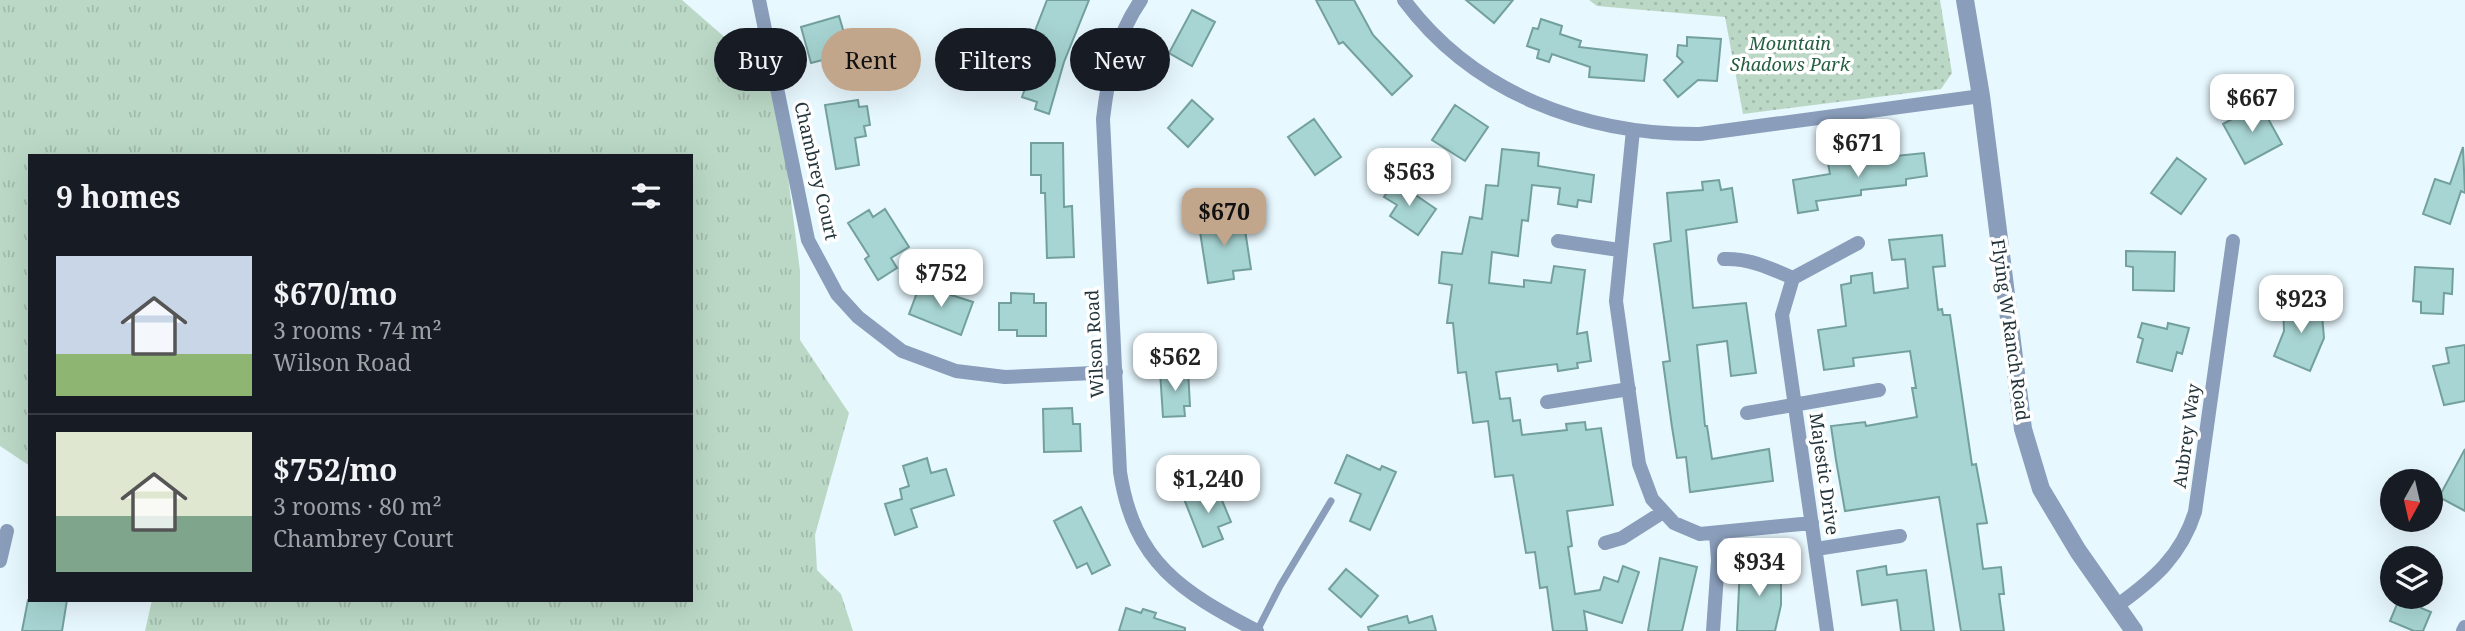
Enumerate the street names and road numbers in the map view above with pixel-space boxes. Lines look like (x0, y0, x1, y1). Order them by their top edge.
street label: Chambrey Court (789, 99, 845, 242)
street label: Flying W Ranch Road (1986, 237, 2036, 422)
street label: Wilson Road (1079, 289, 1109, 399)
street label: Aubrey Way (2167, 381, 2205, 490)
street label: Majestic Drive (1805, 411, 1845, 537)

